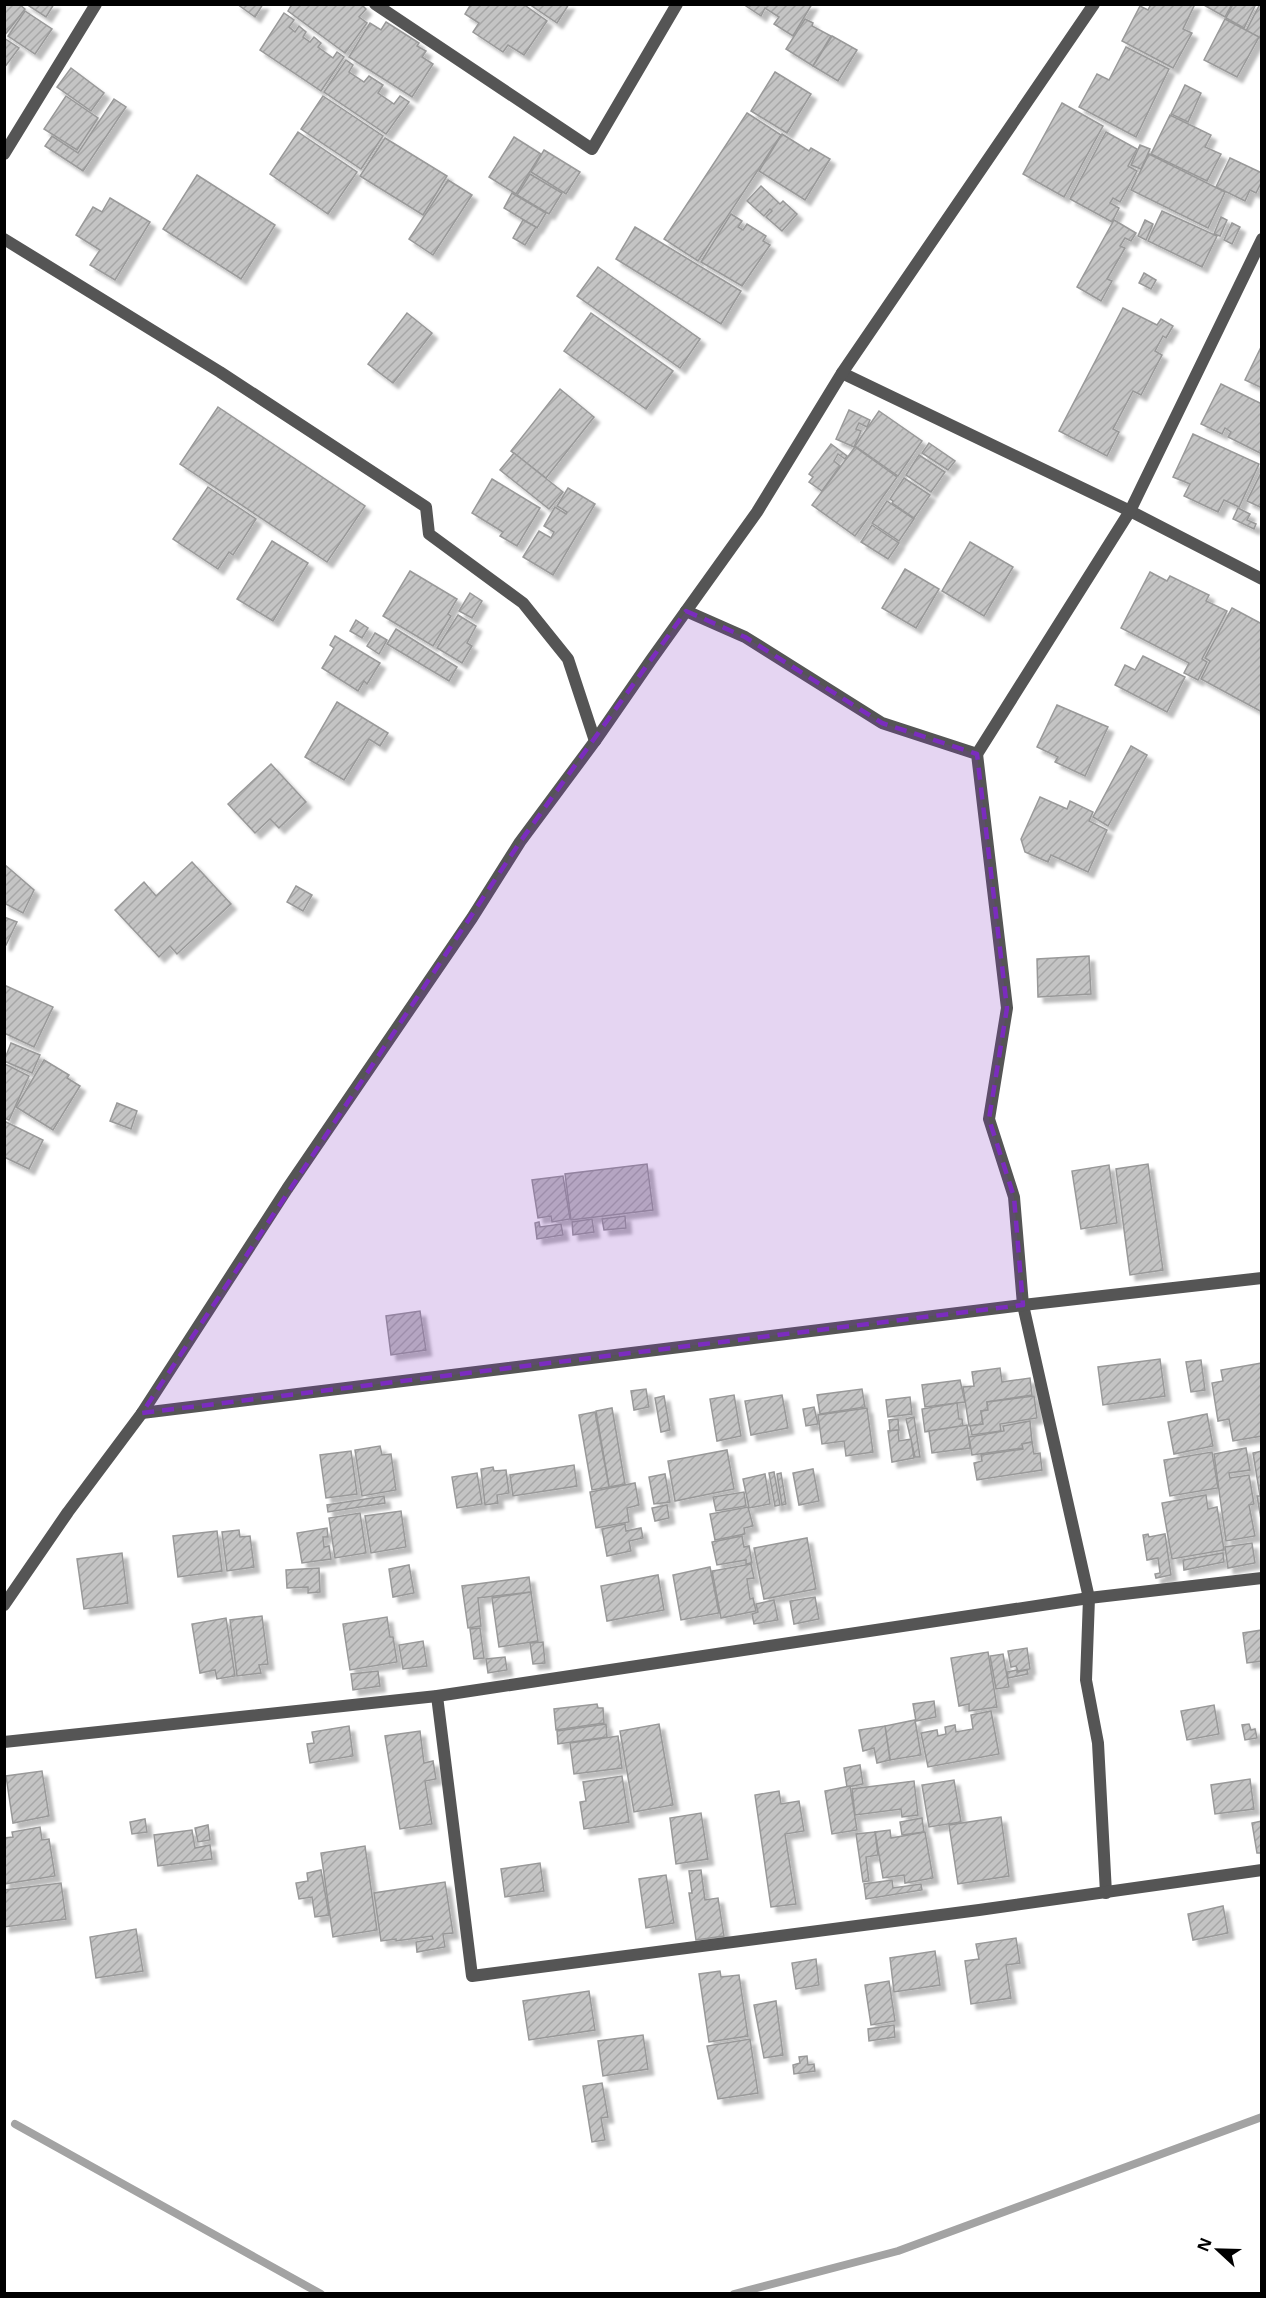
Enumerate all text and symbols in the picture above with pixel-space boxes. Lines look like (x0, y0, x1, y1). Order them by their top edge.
north arrow (1188, 2220, 1248, 2280)
text: N (1191, 2234, 1217, 2255)

